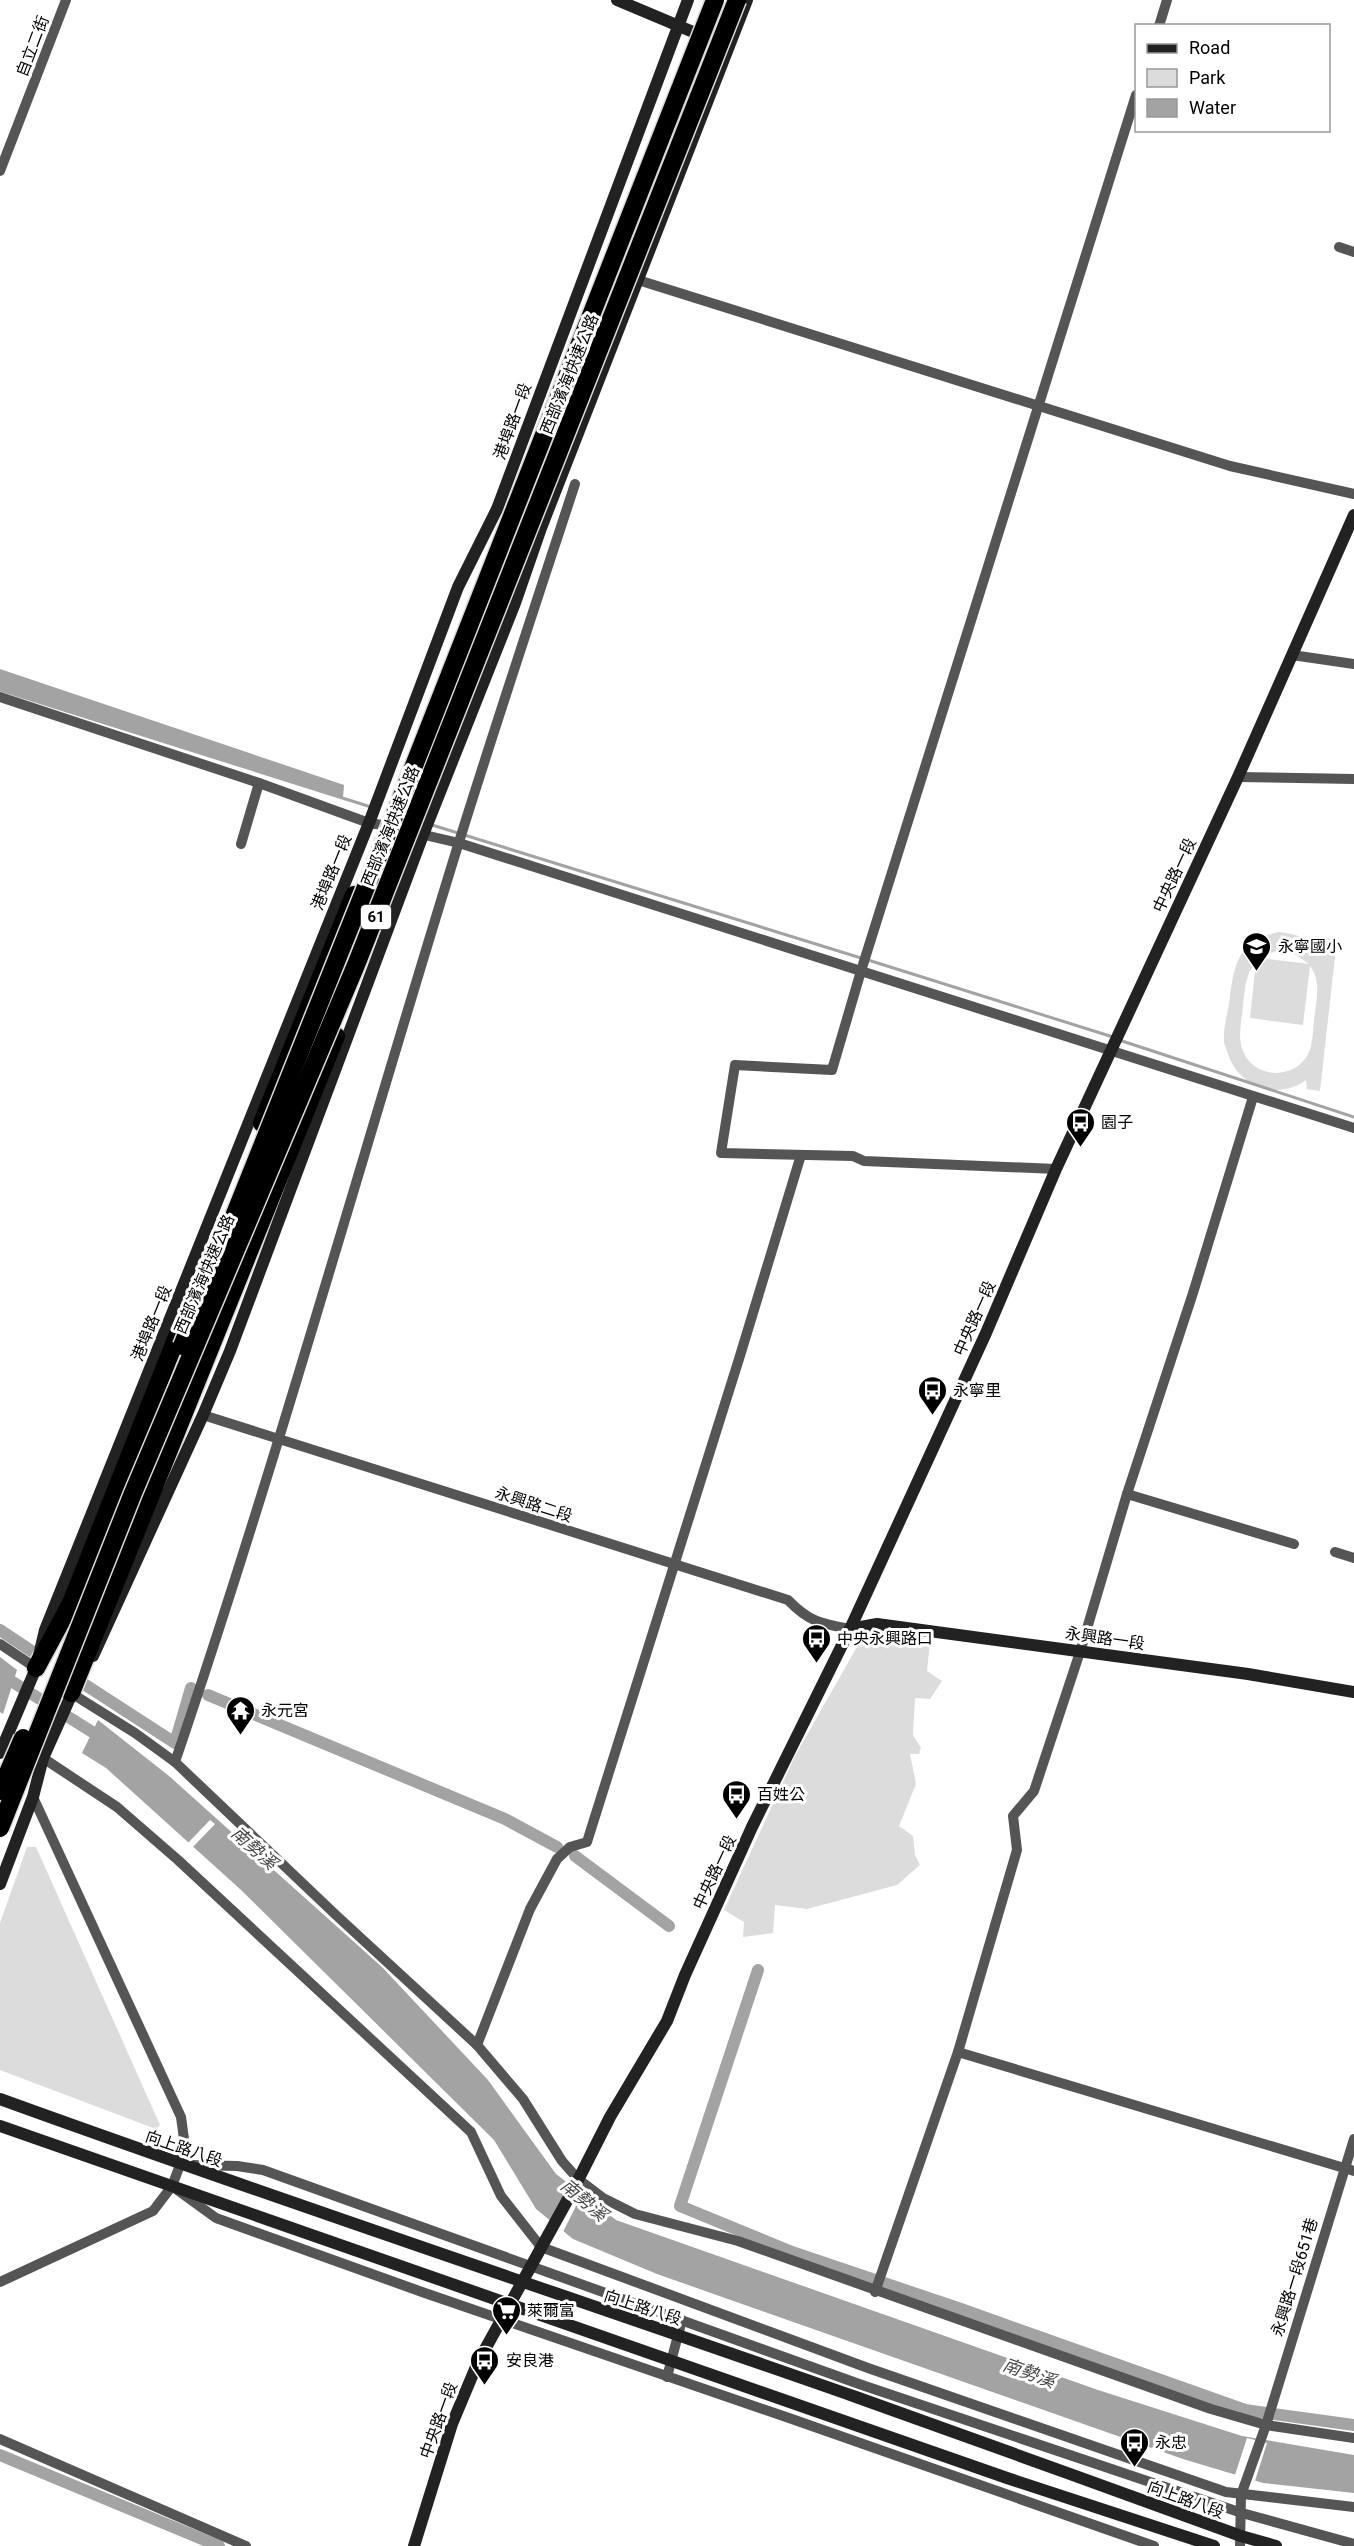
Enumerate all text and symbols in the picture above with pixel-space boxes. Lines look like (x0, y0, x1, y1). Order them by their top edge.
street label: 自立二街 (12, 13, 53, 79)
legend (1135, 24, 1330, 132)
text: Road (1189, 37, 1230, 58)
text: Park (1189, 67, 1226, 88)
text: Water (1189, 97, 1236, 118)
street label: 西部濱海快速公路 (537, 311, 602, 437)
street label: 港埠路一段 (490, 380, 535, 462)
street label: 西部濱海快速公路 (358, 763, 423, 889)
street label: 港埠路一段 (308, 832, 355, 913)
street label: 中央路一段 (1149, 835, 1200, 915)
road number: 61 (361, 905, 391, 929)
school or university icon: 永寧國小 (1241, 930, 1273, 972)
place label: 永寧國小 (1278, 937, 1342, 956)
bus stop icon: 園子 (1064, 1106, 1096, 1148)
place label: 園子 (1101, 1113, 1133, 1132)
street label: 西部濱海快速公路 (171, 1212, 238, 1337)
street label: 中央路一段 (950, 1278, 999, 1359)
street label: 港埠路一段 (128, 1283, 175, 1364)
bus stop icon: 永寧里 (916, 1374, 948, 1416)
place label: 永寧里 (953, 1381, 1001, 1400)
street label: 永興路二段 (493, 1483, 575, 1526)
bus stop icon: 中央永興路口 (800, 1622, 832, 1664)
street label: 永興路一段 (1064, 1624, 1146, 1653)
place label: 中央永興路口 (837, 1629, 933, 1648)
temple icon: 永元宮 (224, 1694, 256, 1736)
place label: 永元宮 (261, 1701, 309, 1720)
bus stop icon: 百姓公 (720, 1778, 752, 1820)
place label: 百姓公 (757, 1785, 805, 1804)
water label: 南勢溪 (227, 1822, 284, 1876)
street label: 中央路一段 (689, 1832, 740, 1912)
street label: 向上路八段 (143, 2126, 225, 2170)
water label: 南勢溪 (557, 2174, 614, 2227)
street label: 永興路一段651巷 (1267, 2216, 1322, 2339)
street label: 向上路八段 (602, 2286, 684, 2329)
supermarket icon: 萊爾富 (490, 2294, 522, 2336)
place label: 萊爾富 (527, 2301, 575, 2320)
bus stop icon: 安良港 (469, 2344, 501, 2386)
place label: 安良港 (506, 2351, 554, 2370)
water label: 南勢溪 (1000, 2353, 1061, 2393)
street label: 中央路一段 (416, 2379, 461, 2461)
bus stop icon: 永忠 (1118, 2426, 1150, 2468)
place label: 永忠 (1155, 2433, 1187, 2452)
street label: 向上路八段 (1145, 2477, 1227, 2522)

